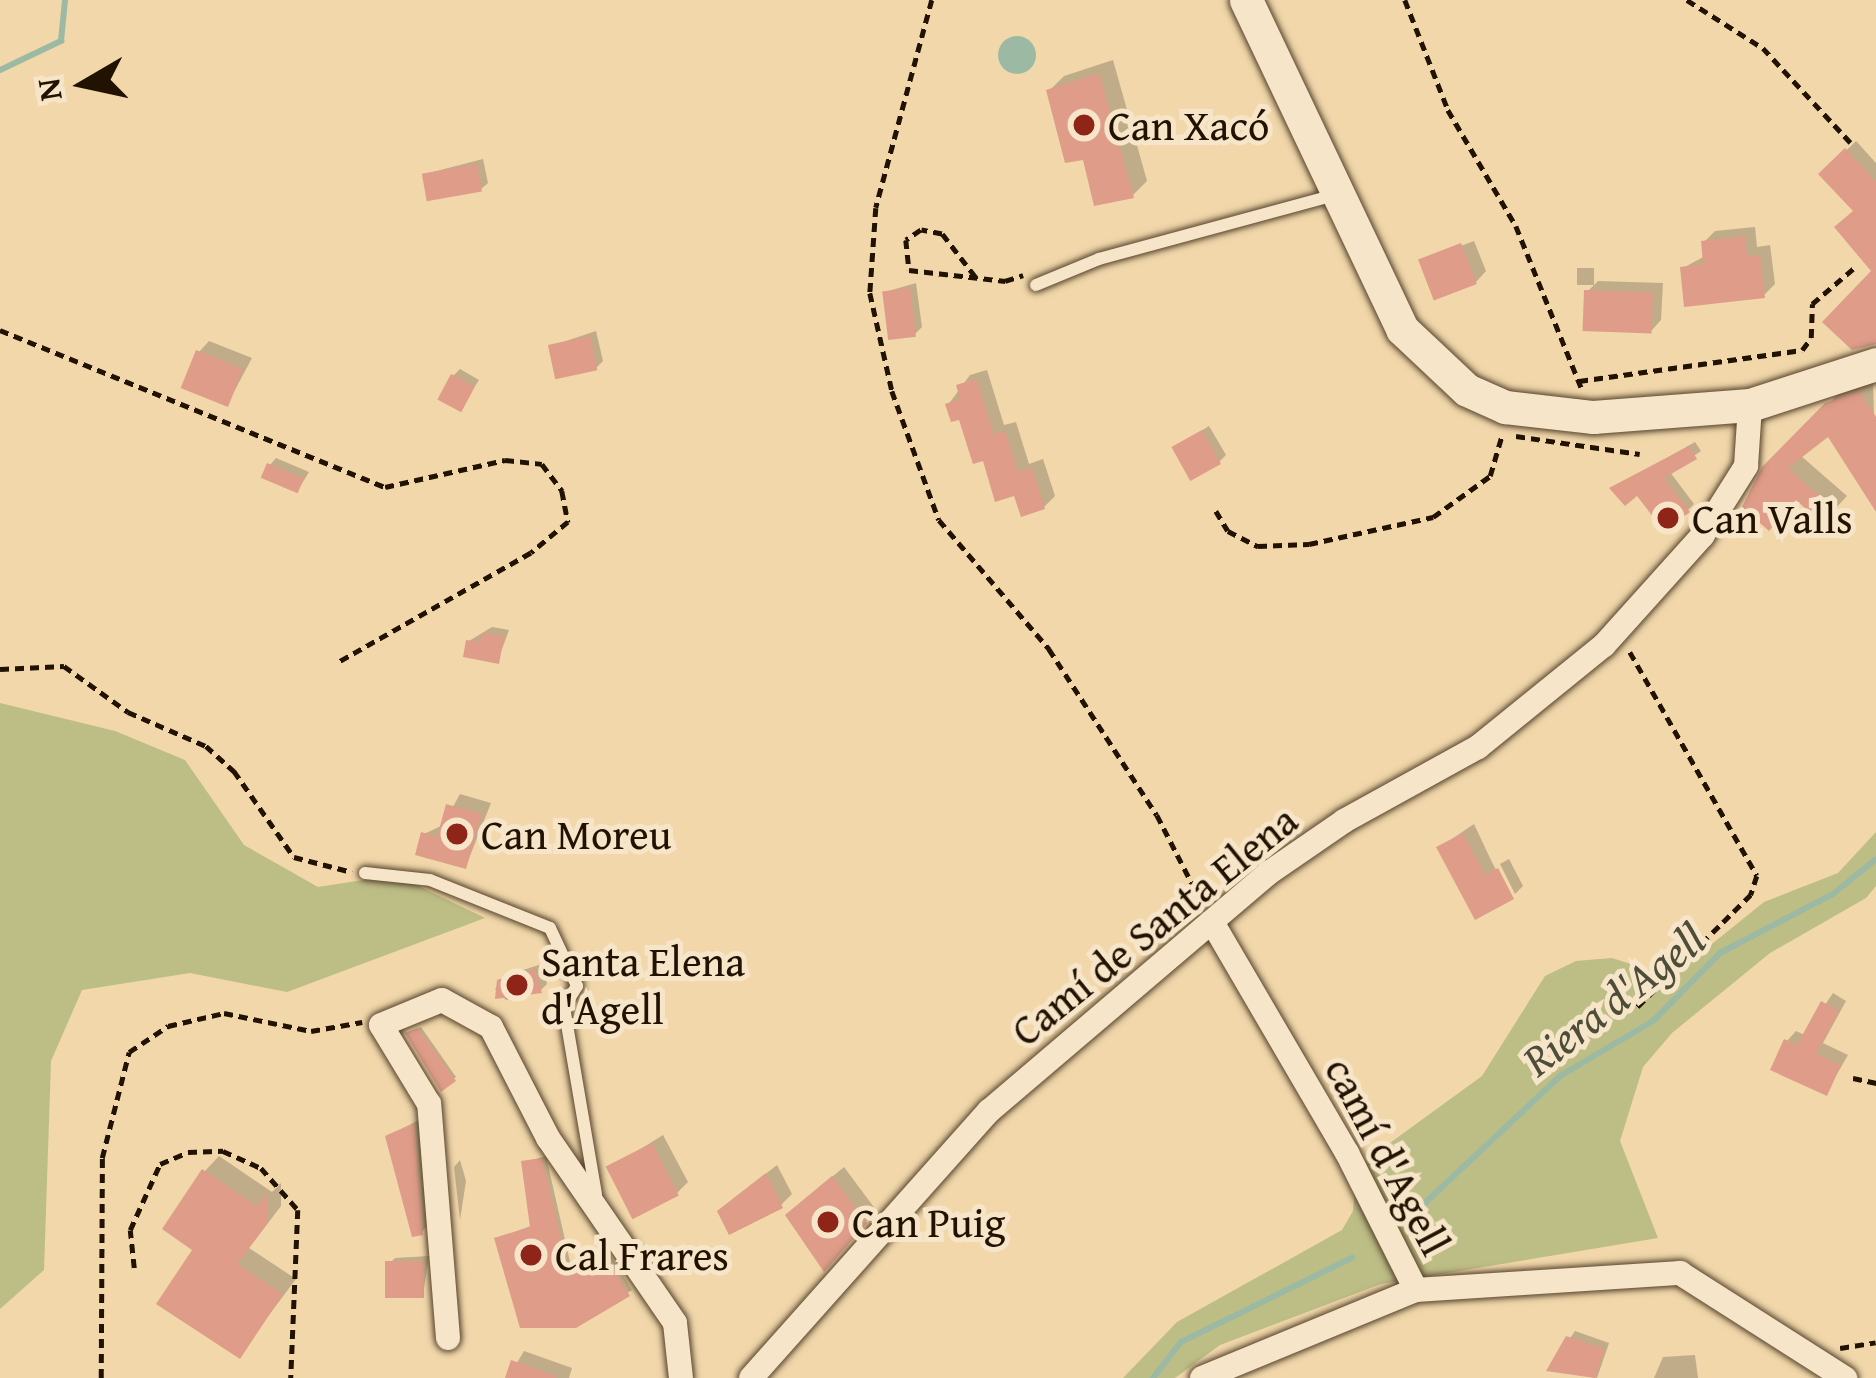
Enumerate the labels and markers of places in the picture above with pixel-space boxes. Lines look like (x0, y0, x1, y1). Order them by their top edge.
place label: Can Xacó (1108, 100, 1269, 150)
marker: Can Xacó (1071, 112, 1097, 138)
place label: Can Valls (1692, 493, 1853, 543)
marker: Can Valls (1655, 505, 1681, 531)
place label: Can Moreu (481, 809, 671, 859)
marker: Can Moreu (444, 821, 470, 847)
place label: Santa Elena d'Agell (541, 936, 745, 1034)
marker: Santa Elena d'Agell (504, 972, 530, 998)
place label: Can Puig (852, 1197, 1006, 1247)
marker: Can Puig (815, 1209, 841, 1235)
place label: Cal Frares (555, 1230, 729, 1280)
marker: Cal Frares (518, 1242, 544, 1268)

